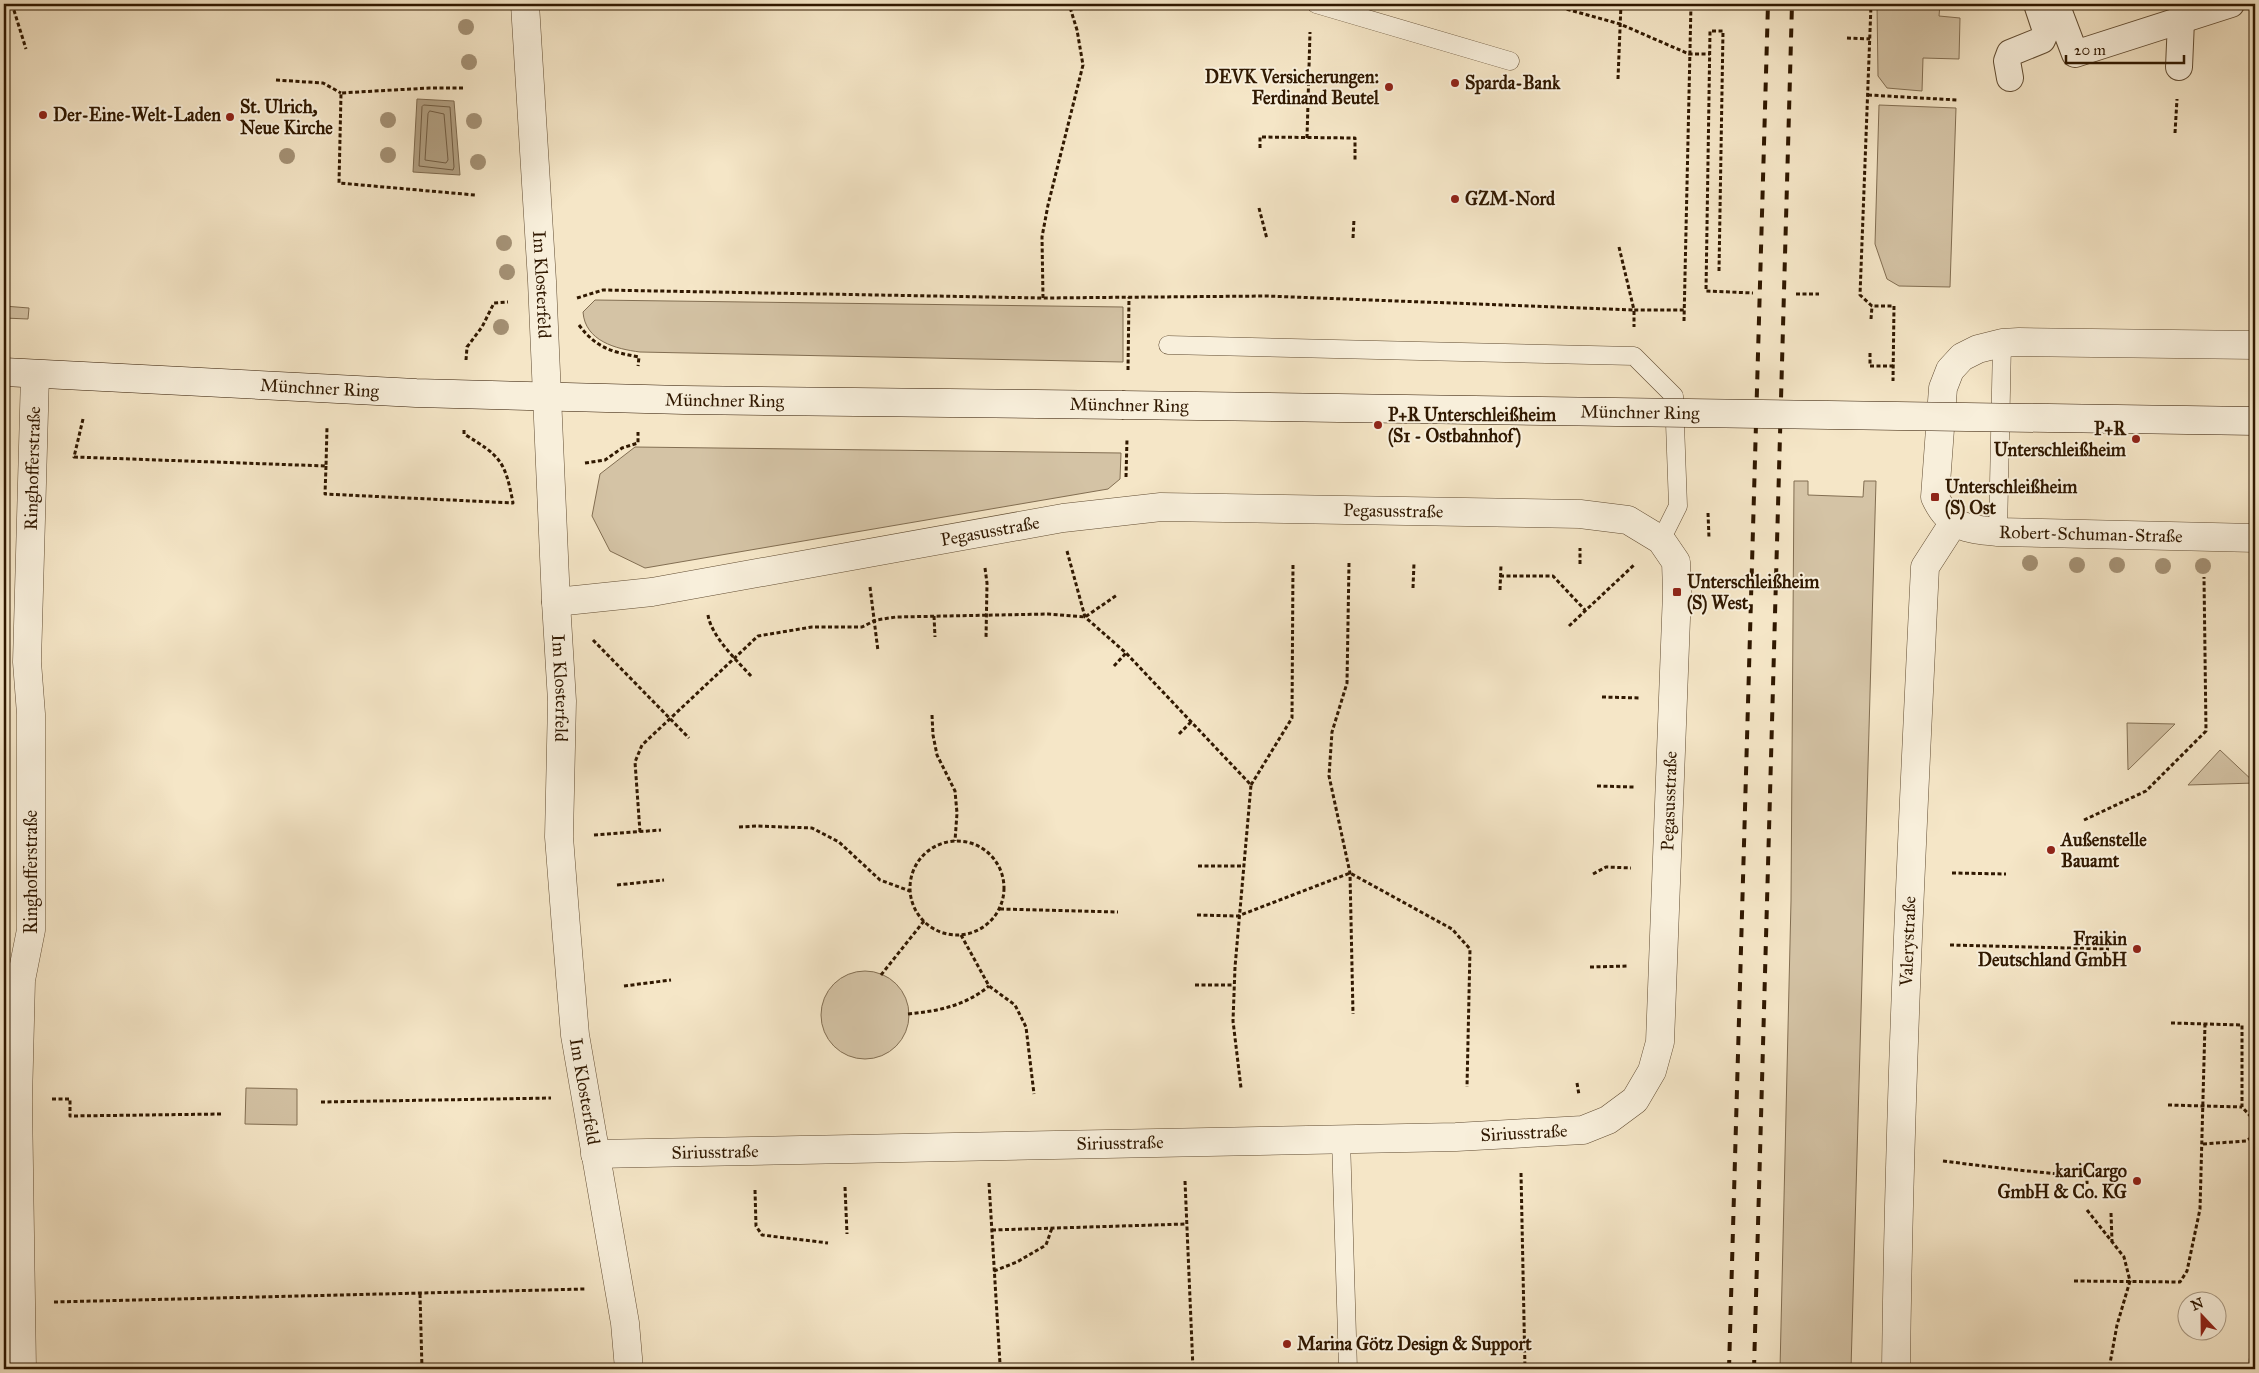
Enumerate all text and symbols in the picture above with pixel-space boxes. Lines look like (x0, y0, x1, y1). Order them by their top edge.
scale bar (2066, 32, 2184, 64)
text: 20 m (2074, 41, 2106, 59)
place label: DEVK Versicherungen: Ferdinand Beutel (1205, 66, 1380, 109)
place label: Sparda-Bank (1465, 72, 1561, 95)
marker: Sparda-Bank (1449, 77, 1461, 89)
marker: DEVK Versicherungen: Ferdinand Beutel (1383, 81, 1395, 93)
place label: St. Ulrich, Neue Kirche (240, 96, 333, 139)
place label: Der-Eine-Welt-Laden (53, 104, 221, 126)
marker: Der-Eine-Welt-Laden (37, 109, 49, 121)
marker: St. Ulrich, Neue Kirche (224, 111, 236, 123)
place label: GZM-Nord (1465, 188, 1556, 210)
marker: GZM-Nord (1449, 193, 1461, 205)
street label: Im Klosterfeld (528, 230, 555, 339)
street label: Münchner Ring (260, 374, 380, 403)
street label: Münchner Ring (665, 389, 785, 413)
street label: Münchner Ring (1069, 393, 1189, 418)
street label: Münchner Ring (1580, 400, 1700, 425)
place label: P+R Unterschleißheim (S1 - Ostbahnhof) (1388, 404, 1557, 448)
street label: Ringhofferstraße (20, 406, 45, 531)
place label: P+R Unterschleißheim (1994, 418, 2127, 461)
marker: P+R Unterschleißheim (S1 - Ostbahnhof) (1372, 419, 1384, 431)
marker: P+R Unterschleißheim (2130, 433, 2142, 445)
place label: Unterschleißheim (S) Ost (1945, 476, 2078, 520)
marker: Unterschleißheim (S) Ost (1929, 491, 1941, 503)
street label: Pegasusstraße (1343, 499, 1444, 523)
street label: Pegasusstraße (939, 511, 1041, 551)
street label: Robert-Schuman-Straße (1999, 521, 2183, 547)
place label: Unterschleißheim (S) West (1687, 571, 1820, 615)
marker: Unterschleißheim (S) West (1671, 586, 1683, 598)
street label: Im Klosterfeld (547, 633, 573, 742)
street label: Pegasusstraße (1656, 751, 1683, 851)
street label: Ringhofferstraße (20, 810, 43, 934)
place label: Außenstelle Bauamt (2060, 829, 2147, 872)
marker: Außenstelle Bauamt (2045, 844, 2057, 856)
street label: Valerystraße (1895, 896, 1921, 988)
place label: Fraikin Deutschland GmbH (1978, 928, 2127, 971)
marker: Fraikin Deutschland GmbH (2131, 943, 2143, 955)
street label: Im Klosterfeld (565, 1036, 605, 1147)
street label: Siriusstraße (1480, 1120, 1568, 1146)
street label: Siriusstraße (1076, 1131, 1164, 1155)
street label: Siriusstraße (671, 1140, 759, 1164)
place label: kariCargo GmbH & Co. KG (1997, 1160, 2127, 1203)
marker: kariCargo GmbH & Co. KG (2131, 1175, 2143, 1187)
north arrow (2176, 1290, 2226, 1340)
text: N (2189, 1294, 2206, 1315)
place label: Marina Götz Design & Support (1297, 1333, 1532, 1356)
marker: Marina Götz Design & Support (1281, 1338, 1293, 1350)

